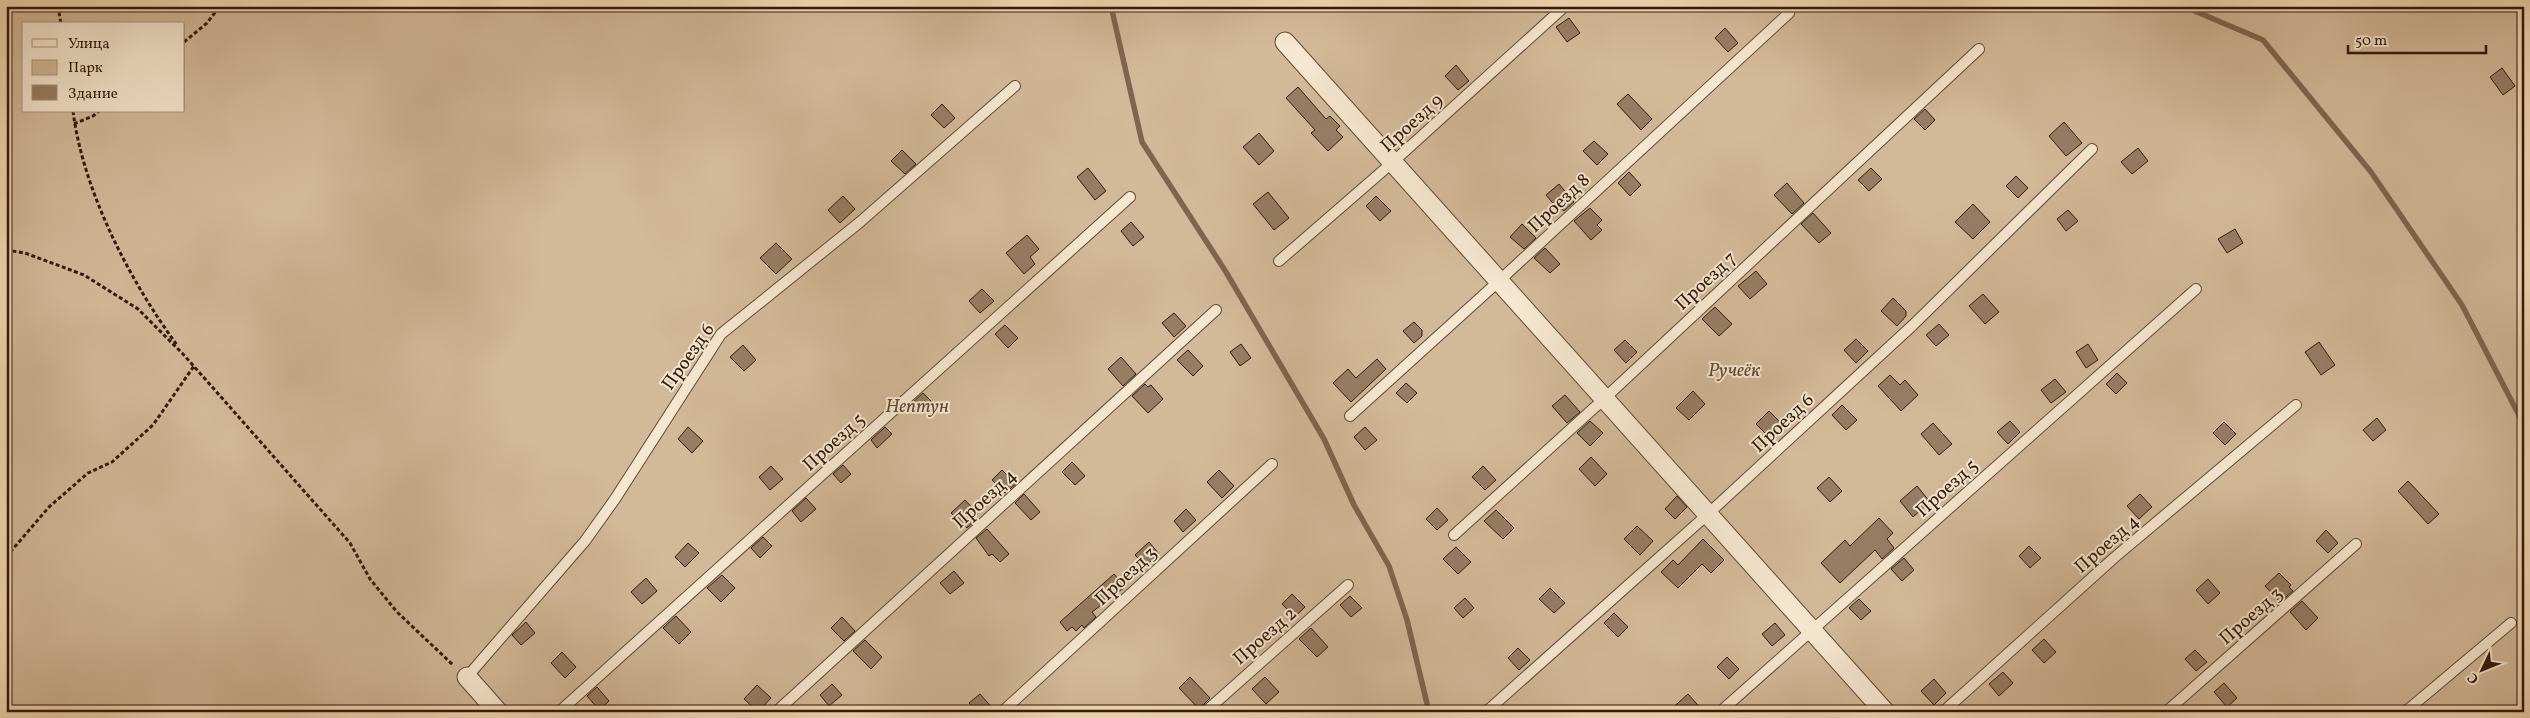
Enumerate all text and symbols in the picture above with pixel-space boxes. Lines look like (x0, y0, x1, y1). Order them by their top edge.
legend (22, 22, 185, 112)
scale bar (2348, 22, 2485, 54)
text: 50 m (2355, 31, 2387, 52)
text: Улица (68, 34, 110, 55)
text: Парк (68, 58, 103, 79)
text: Здание (68, 84, 118, 105)
street label: Проезд 9 (1375, 88, 1450, 159)
street label: Проезд 8 (1523, 168, 1596, 239)
street label: Проезд 7 (1670, 246, 1743, 317)
street label: Проезд 6 (656, 318, 721, 396)
park label: Ручеёк (1708, 358, 1761, 384)
street label: Проезд 6 (1747, 388, 1820, 459)
park label: Нептун (885, 394, 949, 420)
street label: Проезд 5 (797, 407, 871, 478)
street label: Проезд 5 (1910, 453, 1984, 524)
street label: Проезд 4 (948, 464, 1023, 535)
street label: Проезд 4 (2069, 509, 2145, 580)
street label: Проезд 3 (1089, 541, 1163, 612)
street label: Проезд 3 (2214, 582, 2289, 651)
street label: Проезд 2 (1228, 601, 1303, 672)
north arrow (2458, 646, 2508, 696)
text: С (2464, 668, 2484, 688)

